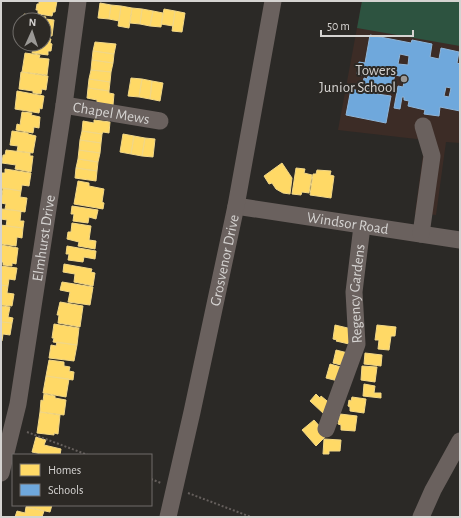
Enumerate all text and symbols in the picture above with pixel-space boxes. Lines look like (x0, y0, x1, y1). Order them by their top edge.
north arrow (12, 12, 52, 52)
scale bar (321, 12, 413, 38)
text: N (28, 17, 37, 28)
text: 50 m (327, 20, 350, 32)
place label: Towers Junior School (319, 63, 396, 95)
marker: Towers Junior School (399, 74, 409, 84)
street label: Chapel Mews (72, 100, 151, 127)
street label: Elmhurst Drive (30, 194, 58, 282)
street label: Windsor Road (306, 210, 390, 237)
street label: Grosvenor Drive (208, 213, 242, 307)
street label: Regency Gardens (347, 243, 368, 344)
legend (12, 454, 152, 506)
text: Homes (48, 464, 81, 476)
text: Schools (48, 484, 83, 496)

